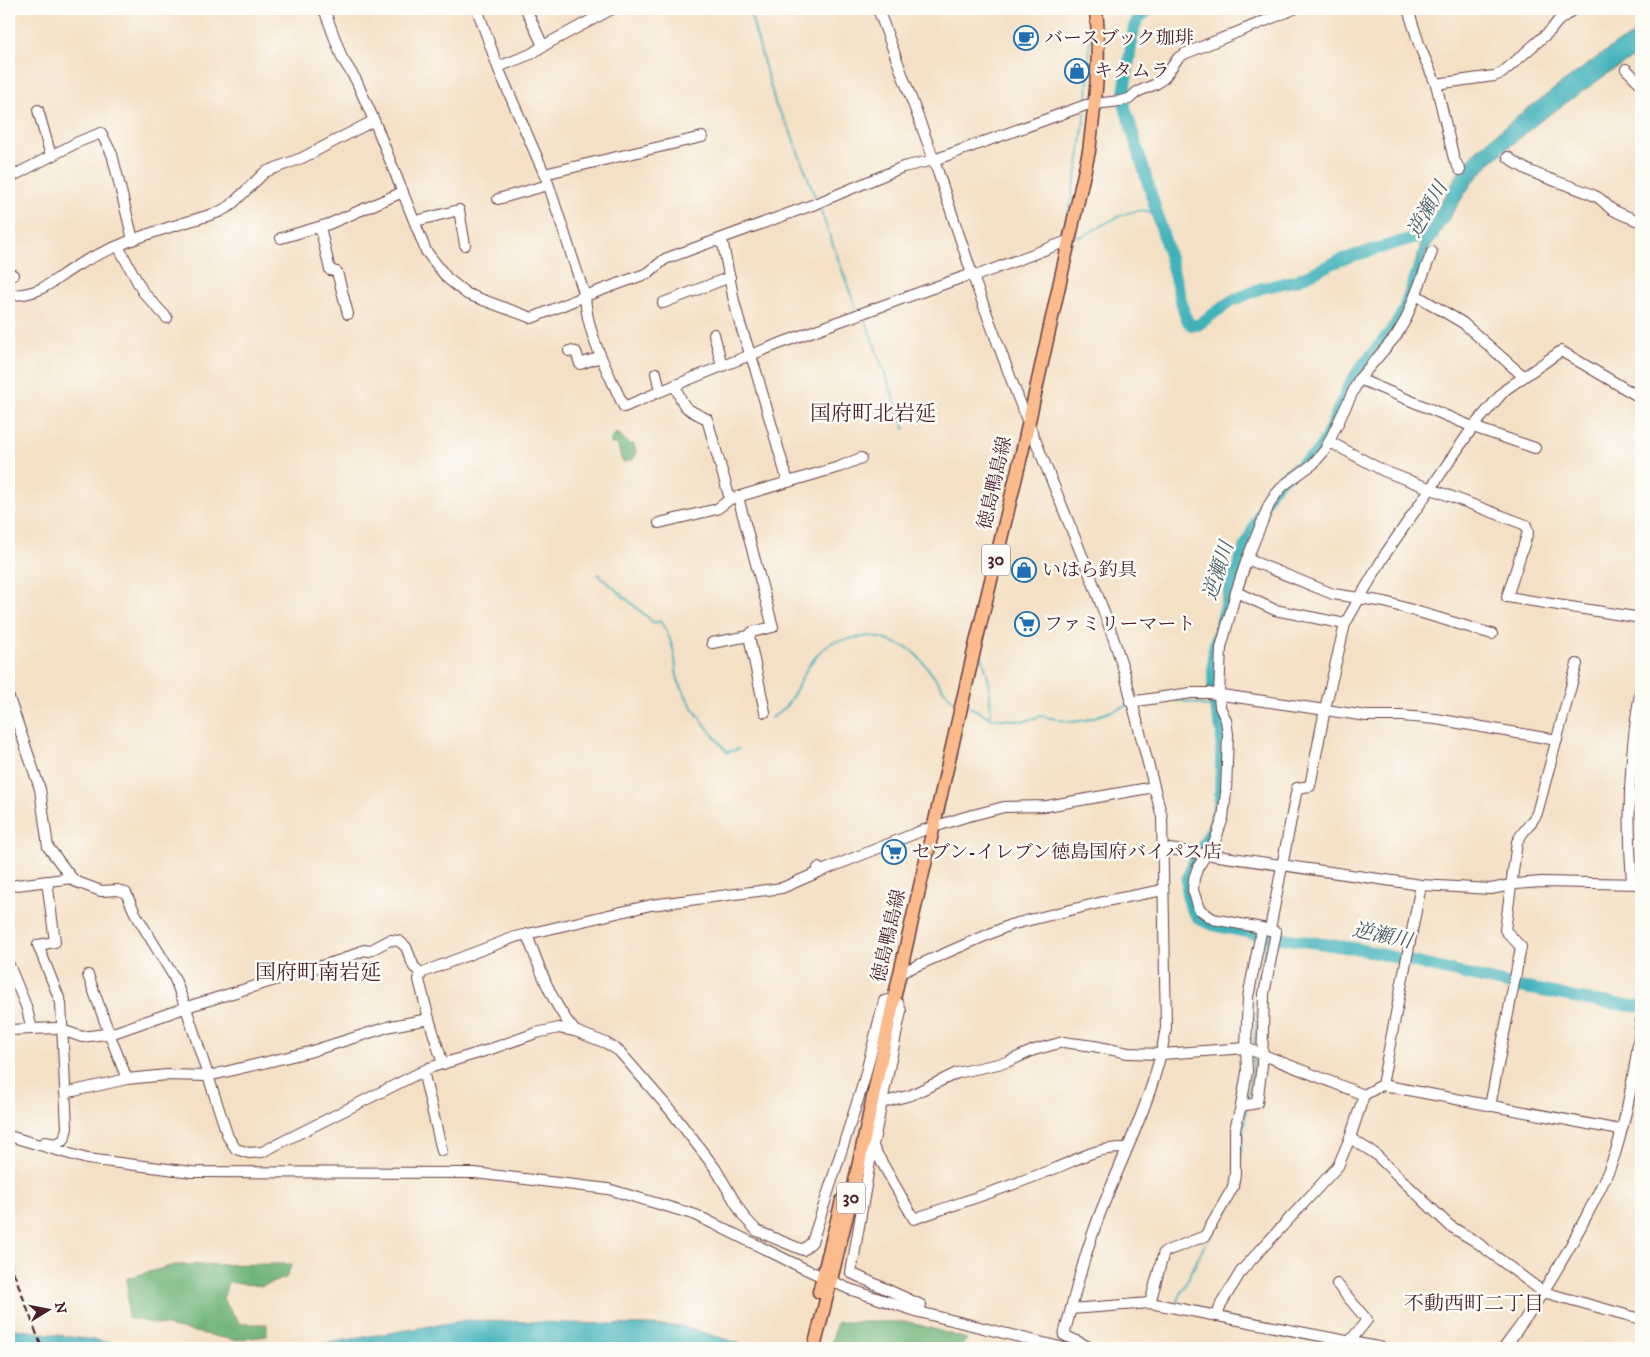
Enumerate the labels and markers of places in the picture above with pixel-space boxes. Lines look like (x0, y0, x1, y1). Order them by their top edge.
cafe icon: バースブック珈琲 (1013, 25, 1039, 51)
place label: バースブック珈琲 (1044, 27, 1194, 50)
shop icon: キタムラ (1064, 58, 1090, 84)
place label: キタムラ (1094, 60, 1170, 83)
shop icon: いはら釣具 (1011, 557, 1037, 583)
place label: いはら釣具 (1042, 559, 1137, 582)
supermarket icon: ファミリーマート (1014, 611, 1040, 637)
place label: ファミリーマート (1044, 613, 1196, 636)
supermarket icon: セブン-イレブン徳島国府バイパス店 (881, 839, 907, 865)
place label: セブン-イレブン徳島国府バイパス店 (912, 841, 1222, 864)

